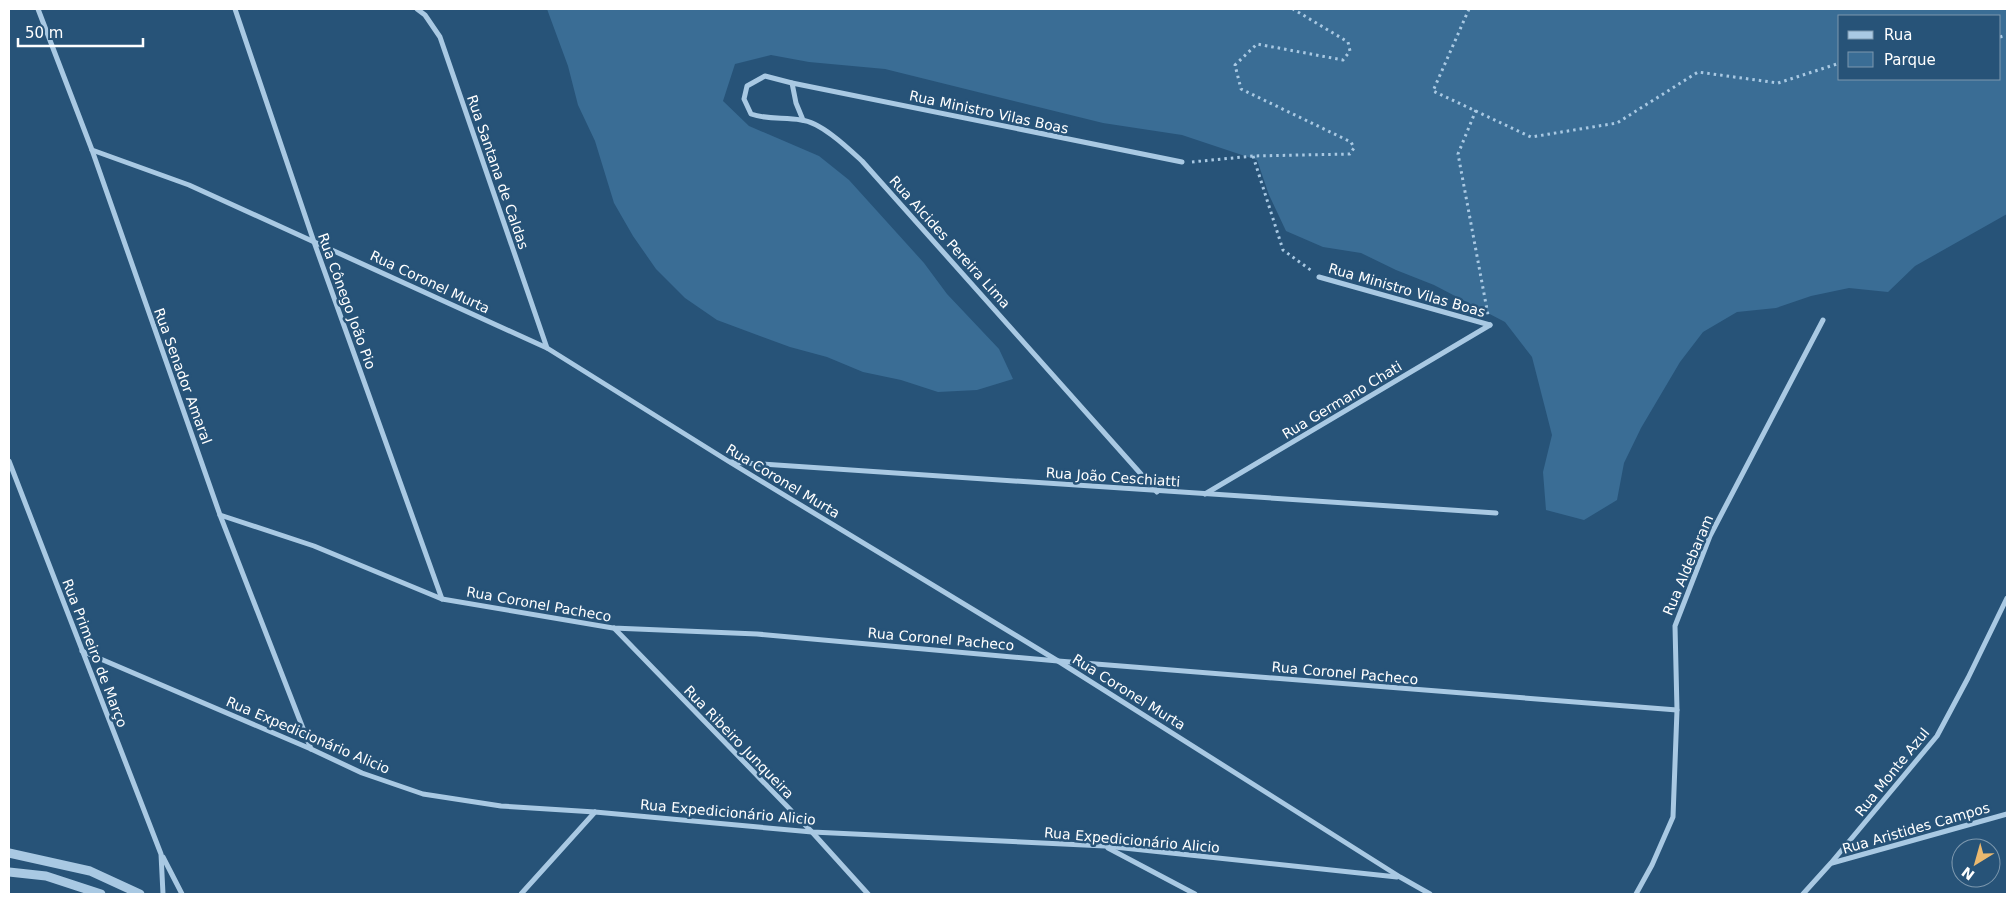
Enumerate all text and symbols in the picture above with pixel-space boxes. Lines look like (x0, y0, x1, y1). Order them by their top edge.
scale bar (18, 15, 142, 47)
legend (1838, 15, 2001, 80)
text: 50 m (25, 24, 63, 42)
text: Rua (1884, 26, 1912, 44)
text: Parque (1884, 51, 1936, 69)
street label: Rua Ministro Vilas Boas (908, 87, 1070, 137)
street label: Rua Santana de Caldas (464, 93, 532, 251)
street label: Rua Alcides Pereira Lima (886, 173, 1014, 311)
street label: Rua Cônego João Pio (315, 231, 379, 371)
street label: Rua Coronel Murta (368, 247, 492, 317)
street label: Rua Ministro Vilas Boas (1327, 260, 1487, 320)
street label: Rua Senador Amaral (151, 306, 215, 446)
street label: Rua Germano Chati (1279, 358, 1405, 442)
street label: Rua Coronel Murta (723, 441, 843, 521)
street label: Rua João Ceschiatti (1045, 464, 1181, 490)
street label: Rua Aldebaram (1660, 512, 1716, 618)
street label: Rua Primeiro de Março (59, 576, 131, 730)
street label: Rua Coronel Pacheco (465, 583, 613, 625)
street label: Rua Coronel Pacheco (867, 625, 1015, 653)
street label: Rua Coronel Murta (1070, 651, 1188, 733)
street label: Rua Coronel Pacheco (1271, 659, 1419, 687)
street label: Rua Ribeiro Junqueira (681, 682, 797, 802)
street label: Rua Expedicionário Alicio (224, 693, 392, 777)
street label: Rua Monte Azul (1852, 725, 1932, 819)
street label: Rua Expedicionário Alicio (640, 796, 816, 828)
street label: Rua Aristides Campos (1840, 799, 1992, 857)
street label: Rua Expedicionário Alicio (1044, 824, 1220, 856)
north arrow (1951, 838, 2001, 888)
text: N (1959, 863, 1978, 883)

